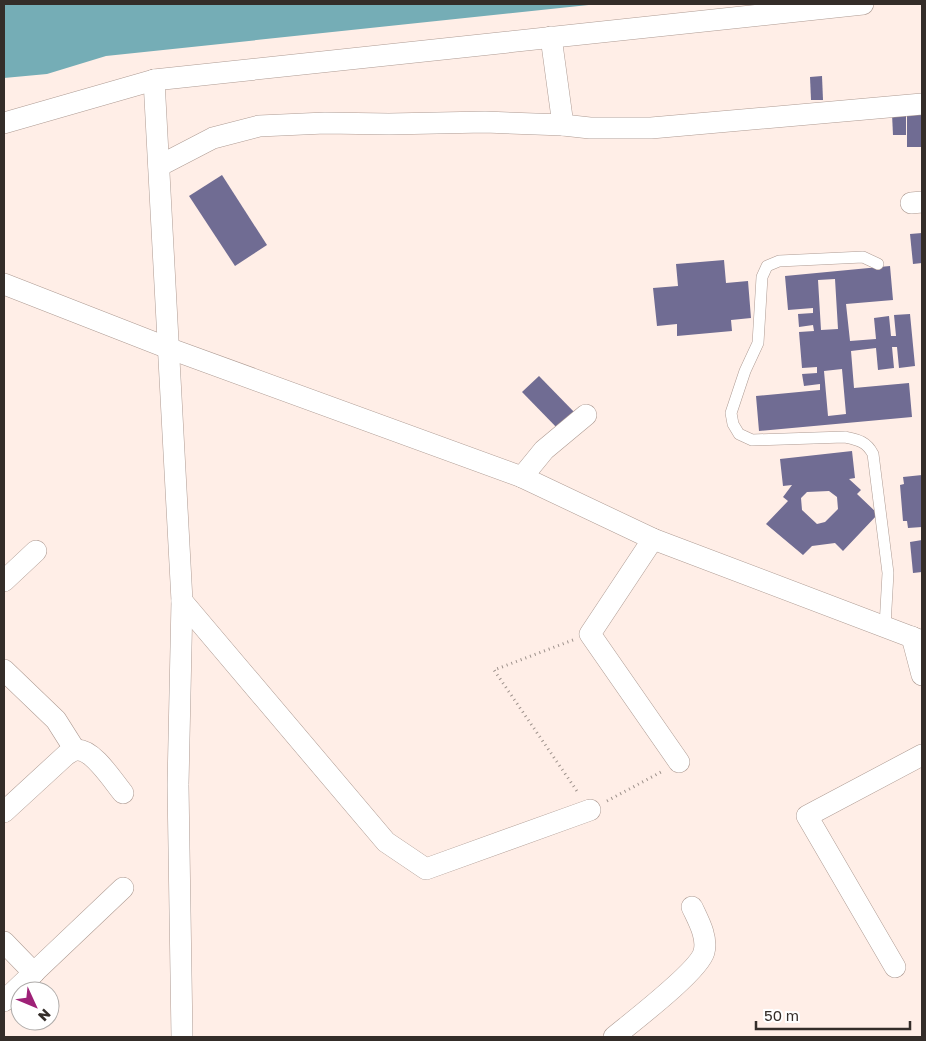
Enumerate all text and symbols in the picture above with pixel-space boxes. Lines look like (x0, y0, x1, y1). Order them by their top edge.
north arrow (10, 981, 60, 1031)
scale bar (756, 998, 910, 1030)
text: N (35, 1006, 55, 1025)
text: 50 m (764, 1006, 799, 1024)

